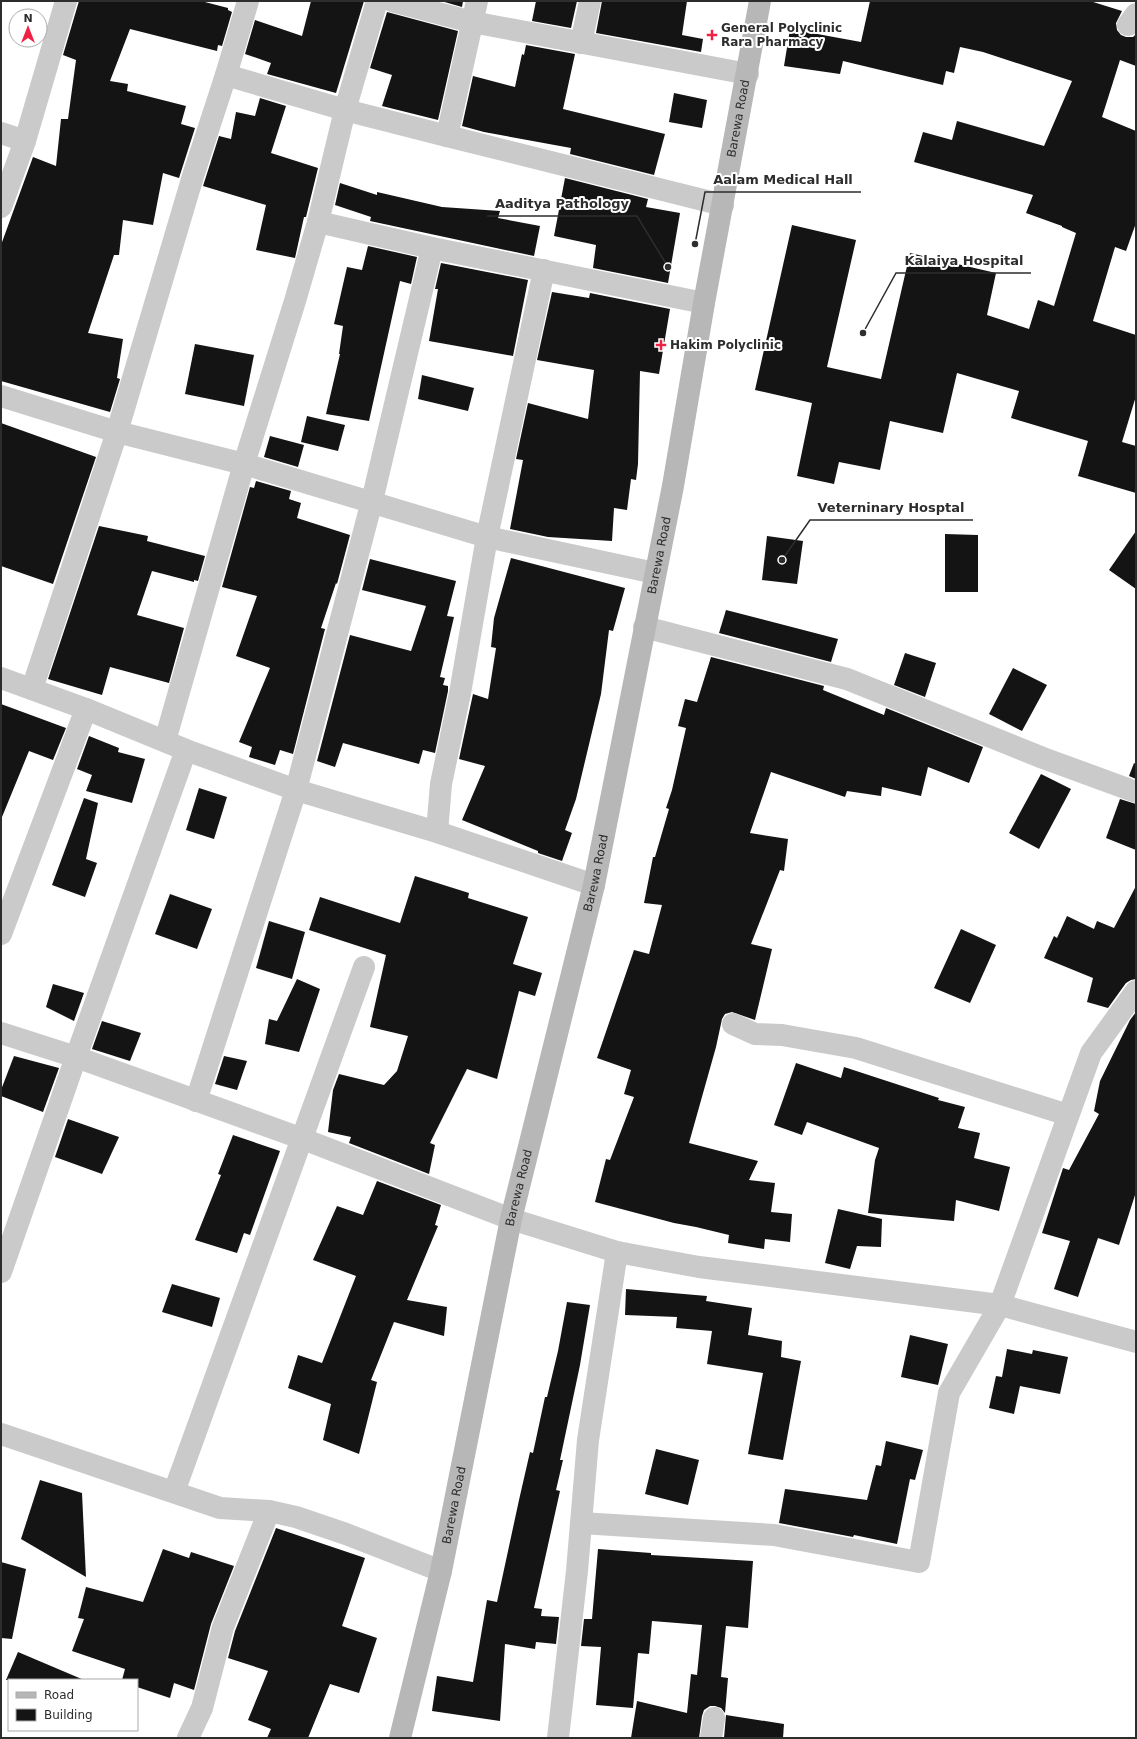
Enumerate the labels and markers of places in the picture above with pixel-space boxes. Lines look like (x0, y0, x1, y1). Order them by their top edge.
place label: General Polyclinic Rara Pharmacy (721, 21, 842, 49)
marker: General Polyclinic Rara Pharmacy (706, 29, 718, 41)
callout: Aalam Medical Hall (705, 167, 861, 192)
callout: Aaditya Pathology (487, 191, 637, 216)
callout: Kalaiya Hospital (896, 248, 1031, 273)
place label: Hakim Polyclinic (670, 338, 781, 352)
marker: Hakim Polyclinic (655, 339, 667, 351)
callout: Veterninary Hosptal (810, 495, 973, 520)

